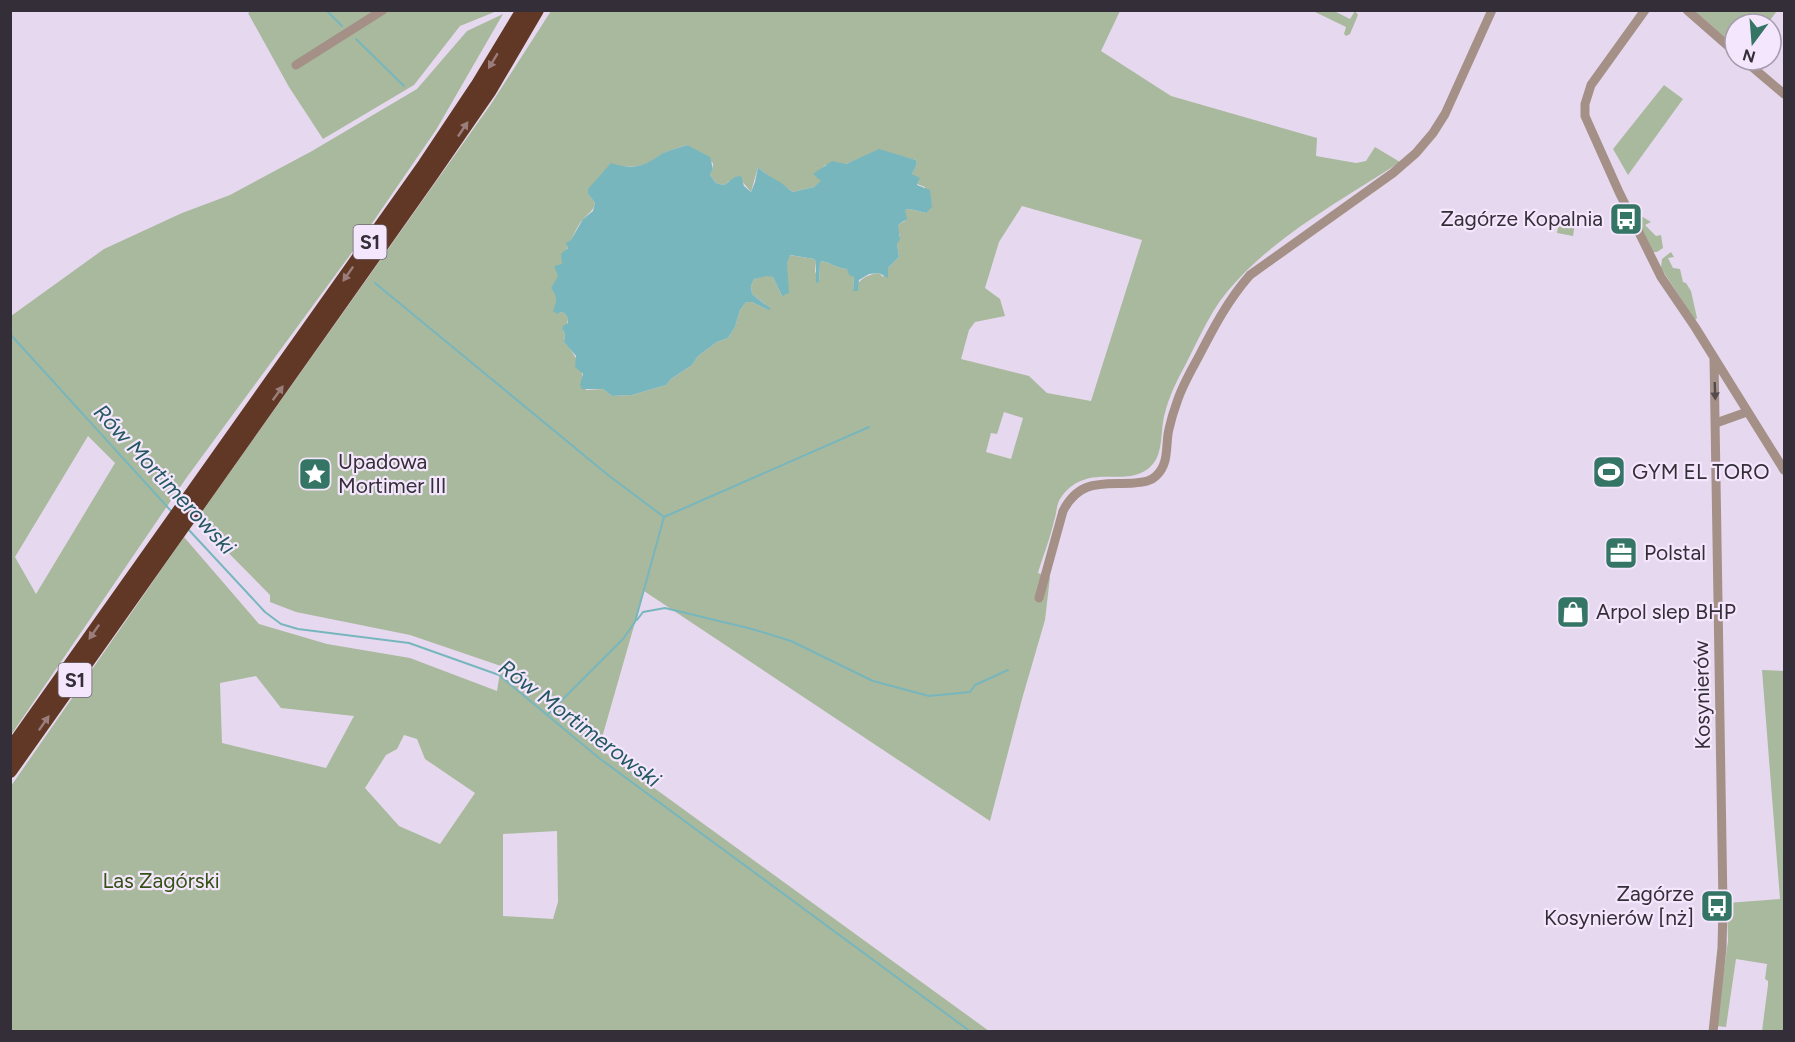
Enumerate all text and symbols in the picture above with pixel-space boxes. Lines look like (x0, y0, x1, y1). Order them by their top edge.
north arrow (1723, 12, 1783, 72)
text: N (1740, 45, 1758, 67)
one-way arrow (487, 53, 498, 69)
one-way arrow (457, 121, 468, 137)
bus stop icon: Zagórze Kopalnia (1608, 201, 1644, 237)
place label: Zagórze Kopalnia (1440, 206, 1603, 231)
road number: S1 (354, 225, 386, 259)
one-way arrow (342, 265, 354, 281)
one-way arrow (1711, 381, 1720, 400)
one-way arrow (272, 385, 284, 401)
water label: Rów Mortimerowski (88, 399, 242, 561)
place label: Upadowa Mortimer III (338, 449, 447, 498)
sports icon: GYM EL TORO (1591, 454, 1627, 490)
place icon: Upadowa Mortimer III (297, 456, 333, 492)
place label: GYM EL TORO (1632, 459, 1769, 484)
office icon: Polstal (1603, 535, 1639, 571)
place label: Polstal (1644, 540, 1706, 565)
shop icon: Arpol slep BHP (1555, 594, 1591, 630)
place label: Arpol slep BHP (1596, 599, 1736, 624)
one-way arrow (88, 623, 100, 639)
street label: Kosynierów (1688, 640, 1715, 750)
water label: Rów Mortimerowski (493, 654, 667, 794)
road number: S1 (58, 663, 92, 697)
one-way arrow (38, 716, 50, 732)
park label: Las Zagórski (102, 868, 220, 893)
place label: Zagórze Kosynierów [nż] (1544, 881, 1694, 930)
bus stop icon: Zagórze Kosynierów [nż] (1699, 888, 1735, 924)

